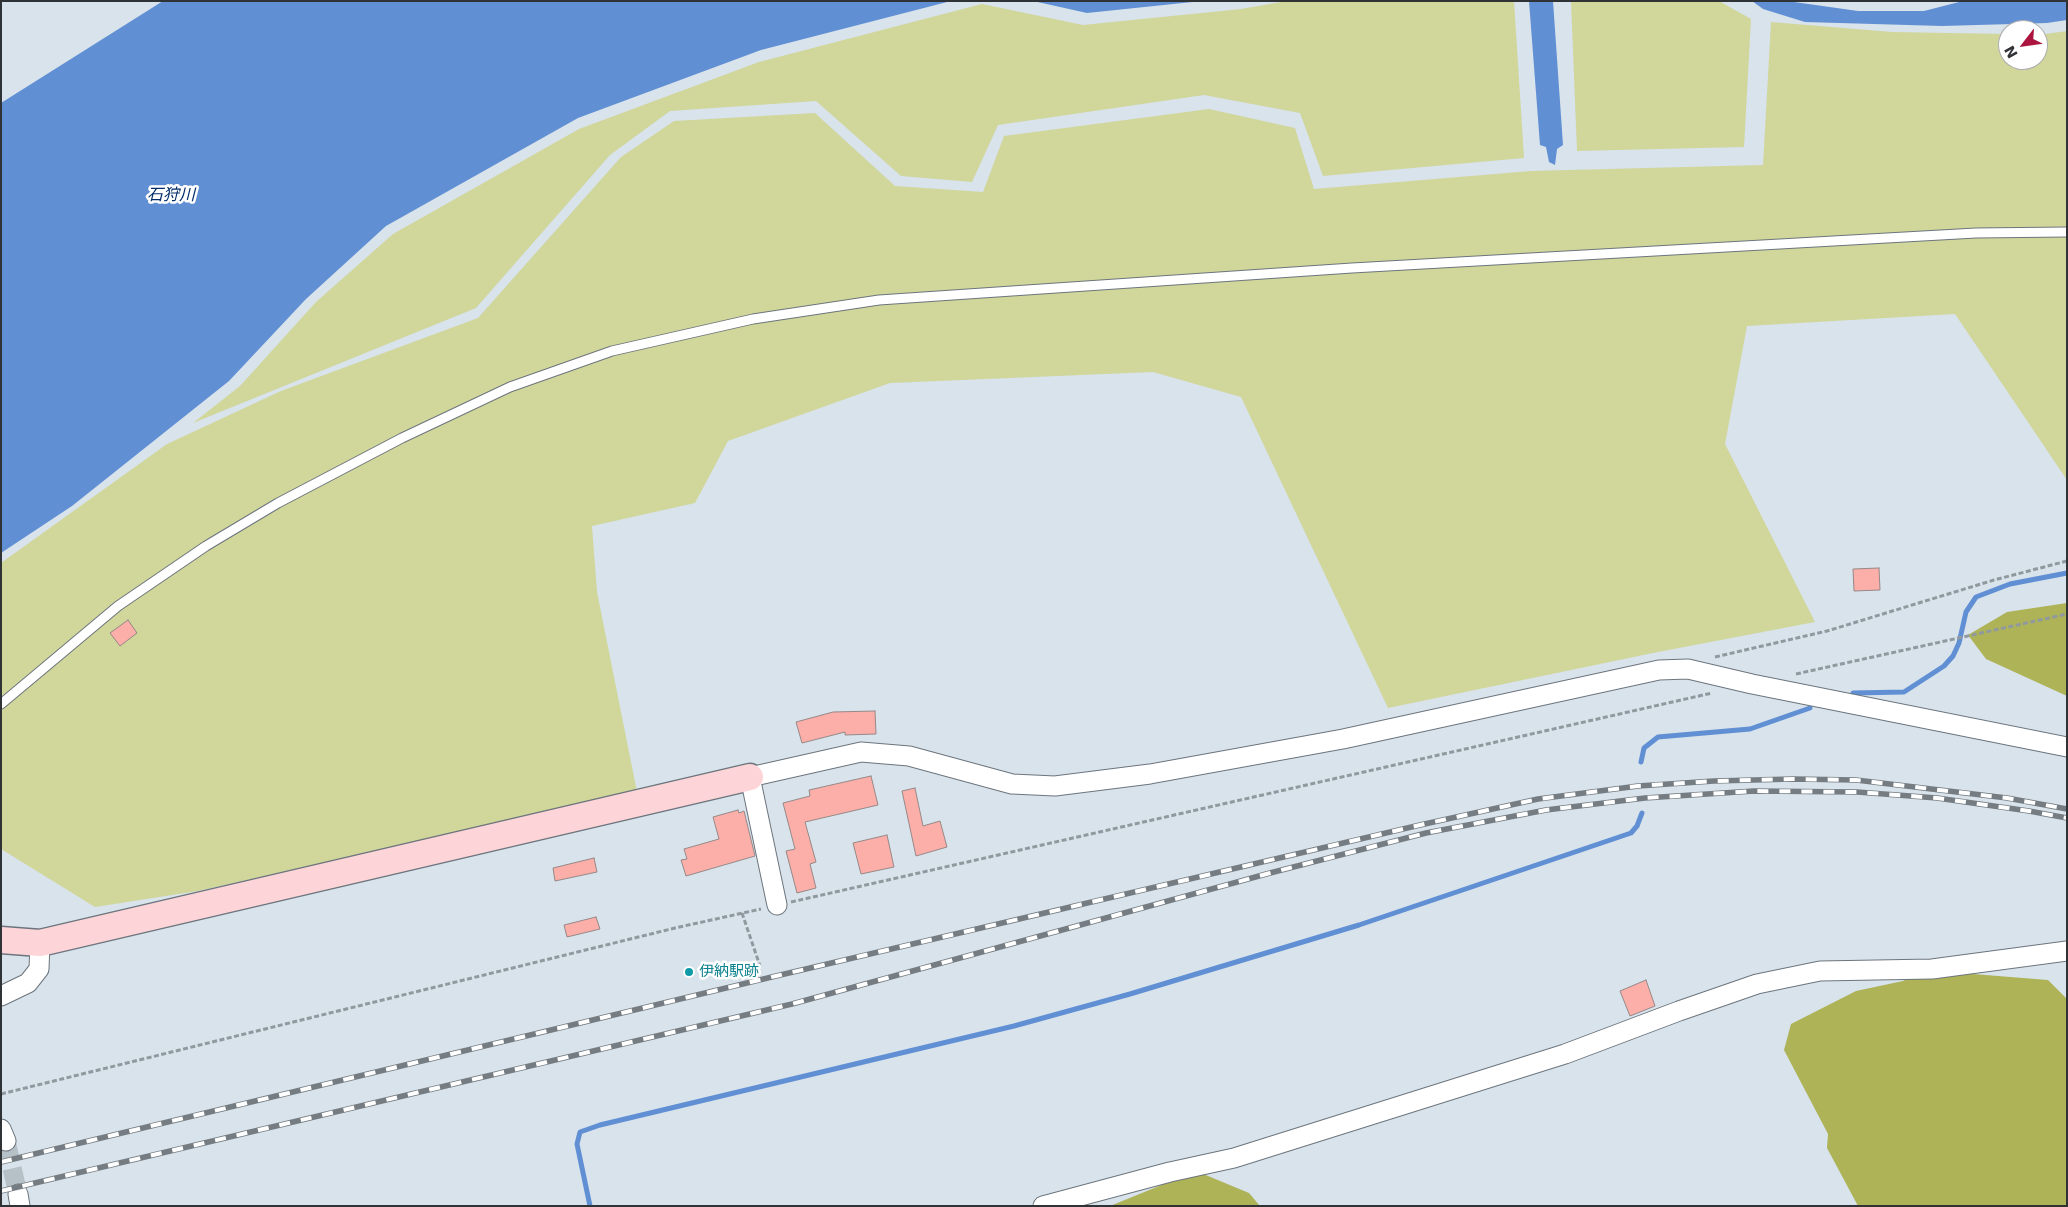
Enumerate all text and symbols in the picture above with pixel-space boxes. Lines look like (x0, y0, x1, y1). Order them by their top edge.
north arrow (1998, 20, 2048, 70)
text: N (2001, 43, 2021, 61)
water label: 石狩川 (147, 186, 195, 206)
place label: 伊納駅跡 (699, 963, 759, 981)
marker: 伊納駅跡 (683, 966, 695, 978)

